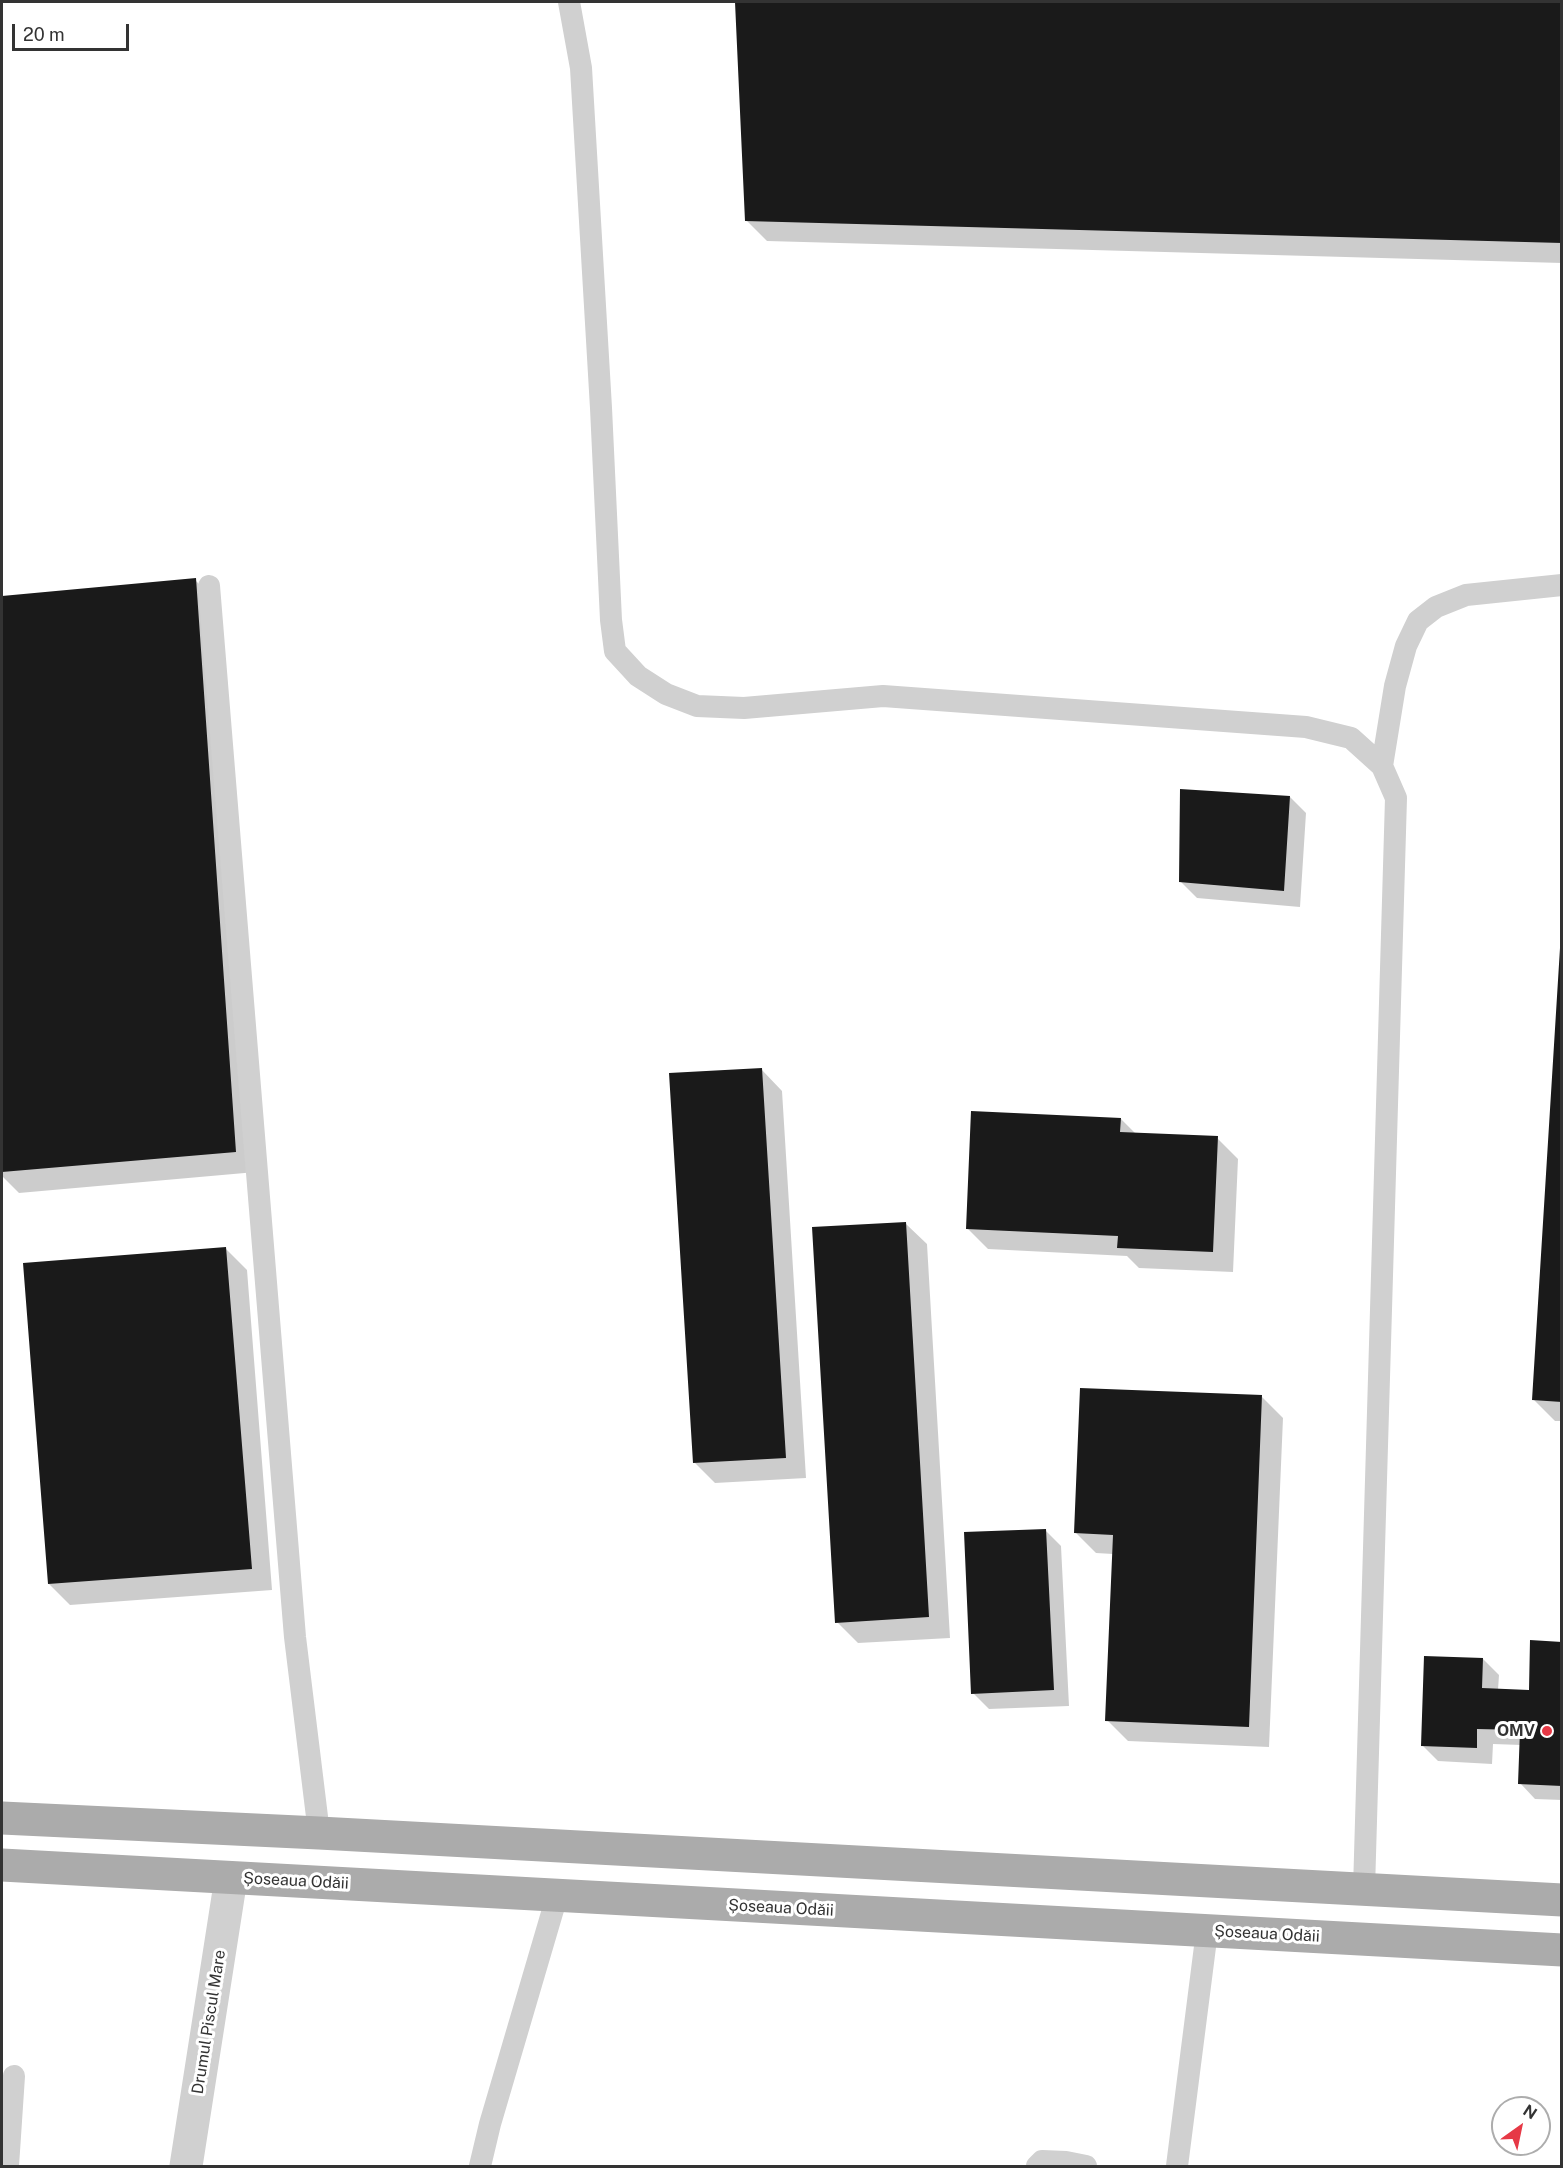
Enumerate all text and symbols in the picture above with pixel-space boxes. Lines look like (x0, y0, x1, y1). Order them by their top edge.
scale bar (15, 12, 132, 50)
text: 20 m (23, 24, 65, 45)
place label: OMV (1497, 1721, 1535, 1741)
marker: OMV (1540, 1724, 1554, 1738)
street label: Șoseaua Odăii (243, 1869, 349, 1893)
street label: Șoseaua Odăii (728, 1896, 834, 1920)
street label: Șoseaua Odăii (1214, 1922, 1320, 1946)
street label: Drumul Piscul Mare (188, 1948, 230, 2096)
north arrow (1491, 2096, 1551, 2156)
text: N (1520, 2101, 1540, 2124)

